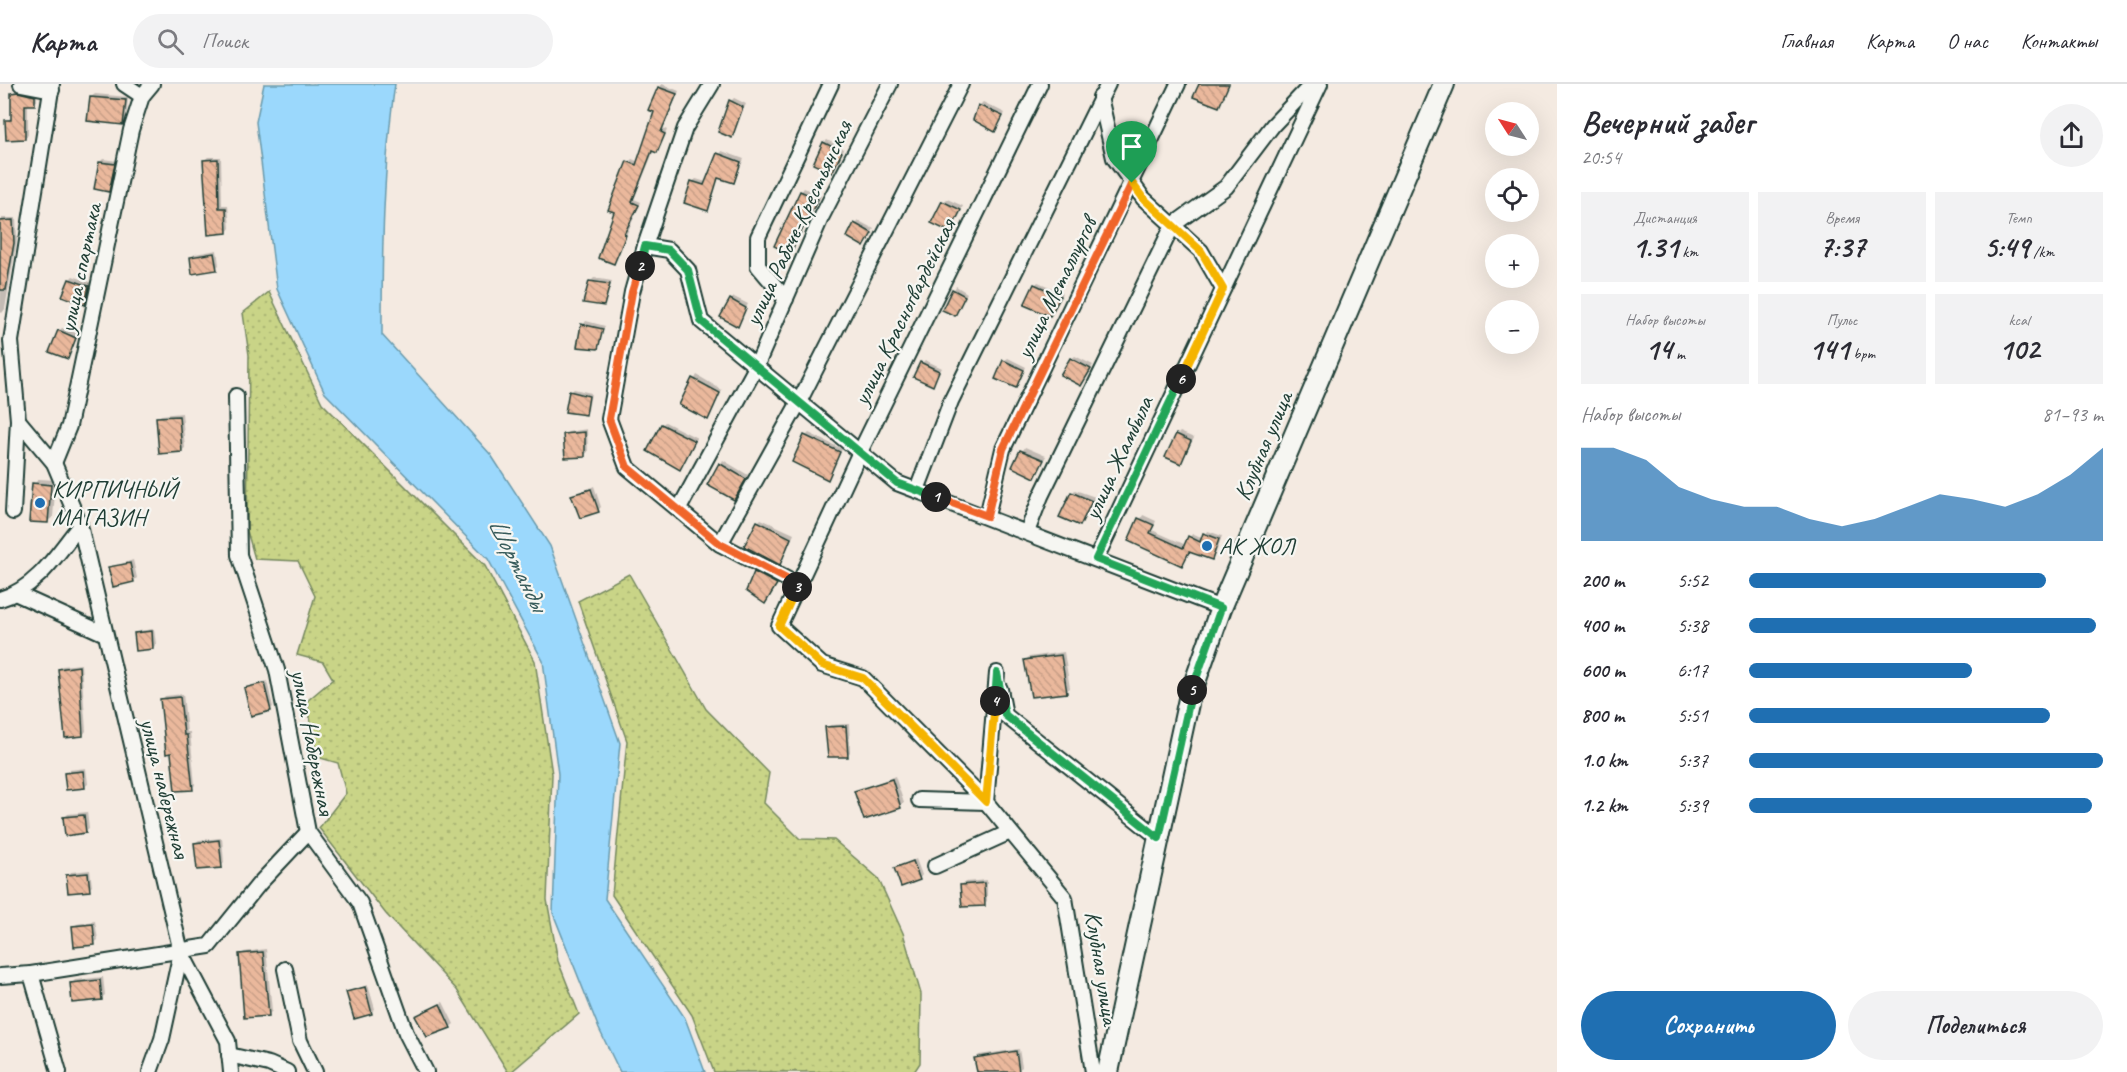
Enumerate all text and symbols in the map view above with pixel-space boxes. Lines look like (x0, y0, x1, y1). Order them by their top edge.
search box (133, 14, 553, 68)
text: Карта (30, 24, 97, 59)
icon: search (154, 25, 187, 58)
text: Поиск (202, 27, 248, 55)
text: Главная (1780, 28, 1833, 54)
text: Карта (1866, 28, 1914, 54)
text: О нас (1947, 28, 1988, 54)
text: Контакты (2021, 28, 2097, 54)
text: Вечерний забег (1581, 101, 1754, 143)
north arrow (1485, 102, 1539, 156)
map controls (1485, 102, 1539, 354)
button: share (2040, 104, 2103, 167)
street label: улица Рабоче-Крестьянская (736, 114, 859, 333)
pin (1106, 121, 1157, 183)
icon: arrive (1115, 130, 1148, 163)
text: 20:54 (1581, 145, 1621, 170)
button: locate (1485, 168, 1539, 222)
street label: улица спартака (51, 198, 109, 337)
text: Дистанция (1633, 208, 1697, 228)
text: Время (1825, 208, 1859, 228)
text: Темп (2006, 208, 2032, 228)
street label: улица Металлургов (1008, 209, 1105, 366)
street label: улица Красногвардейская (845, 213, 963, 412)
text: 1.31 (1632, 228, 1678, 266)
text: 7:37 (1819, 228, 1865, 266)
text: 5:49 (1984, 228, 2029, 266)
button: + (1485, 234, 1539, 288)
text: km (1678, 242, 1698, 262)
text: /km (2029, 242, 2054, 262)
pin: 2 (625, 251, 655, 281)
text: 2 (636, 256, 644, 276)
button: − (1485, 300, 1539, 354)
text: Набор высоты (1625, 310, 1705, 330)
text: Пульс (1827, 310, 1857, 330)
text: kcal (2008, 310, 2030, 330)
text: 14 (1645, 330, 1672, 368)
text: 141 (1809, 330, 1849, 368)
text: 102 (1999, 330, 2039, 368)
text: m (1672, 344, 1685, 364)
text: bpm (1849, 344, 1875, 364)
pin: 6 (1166, 364, 1196, 394)
text: 6 (1177, 369, 1185, 389)
street label: Клубная улица (1227, 385, 1300, 505)
street label: улица Жамбыла (1075, 390, 1160, 526)
text: Набор высоты (1581, 402, 1680, 427)
text: 81–93 m (2042, 402, 2103, 427)
place label: КИРПИЧНЫЙ МАГАЗИН (52, 474, 181, 532)
pin: 1 (921, 482, 951, 512)
text: 1 (932, 487, 940, 507)
marker: КИРПИЧНЫЙ МАГАЗИН (33, 496, 47, 510)
water label: Шортанды (481, 512, 557, 620)
place label: АК ЖОЛ (1219, 531, 1297, 561)
marker: АК ЖОЛ (1200, 539, 1214, 553)
text: 200 m (1581, 568, 1624, 593)
text: 5:52 (1677, 568, 1708, 593)
pin: 3 (782, 572, 812, 602)
text: 3 (793, 577, 801, 597)
text: 400 m (1581, 613, 1624, 638)
text: 5:38 (1677, 613, 1708, 638)
text: 600 m (1581, 658, 1625, 683)
text: 6:17 (1677, 658, 1708, 683)
street label: улица Набережная (284, 665, 342, 819)
pin: 5 (1177, 675, 1207, 705)
text: 5 (1189, 680, 1195, 700)
pin: 4 (980, 686, 1010, 716)
text: 4 (991, 691, 999, 711)
text: 800 m (1581, 703, 1624, 728)
text: 5:51 (1677, 703, 1708, 728)
street label: улица набережная (133, 713, 197, 863)
text: 1.0 km (1581, 748, 1628, 773)
text: 5:37 (1677, 748, 1708, 773)
text: 1.2 km (1581, 793, 1628, 818)
text: 5:39 (1677, 793, 1708, 818)
street label: Клубная улица (1078, 909, 1126, 1029)
button: Сохранить (1581, 991, 1836, 1060)
button: Поделиться (1848, 991, 2103, 1060)

